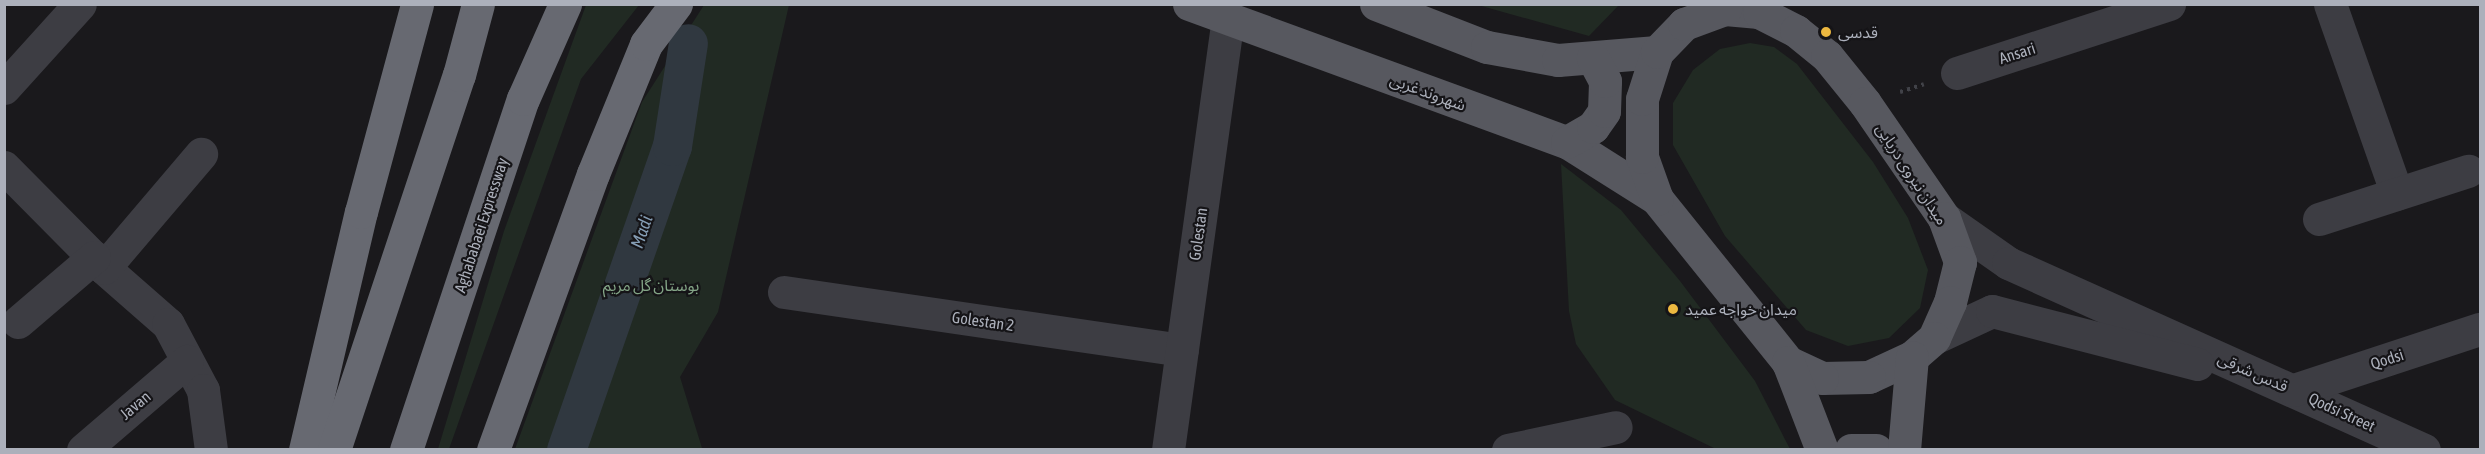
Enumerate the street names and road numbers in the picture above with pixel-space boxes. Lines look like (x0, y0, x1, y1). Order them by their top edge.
street label: Ansari (1996, 38, 2038, 68)
street label: شهروند غربی (1388, 69, 1468, 115)
street label: میدان نیروی دریایی (1872, 120, 1952, 228)
street label: Aghababaei Expressway (450, 155, 512, 295)
street label: Golestan (1185, 207, 1211, 261)
street label: Golestan 2 (951, 307, 1015, 335)
street label: Qodsi (2368, 345, 2406, 373)
street label: قدس شرقی (2215, 348, 2291, 396)
street label: Javan (116, 387, 154, 423)
street label: Qodsi Street (2306, 388, 2378, 436)

